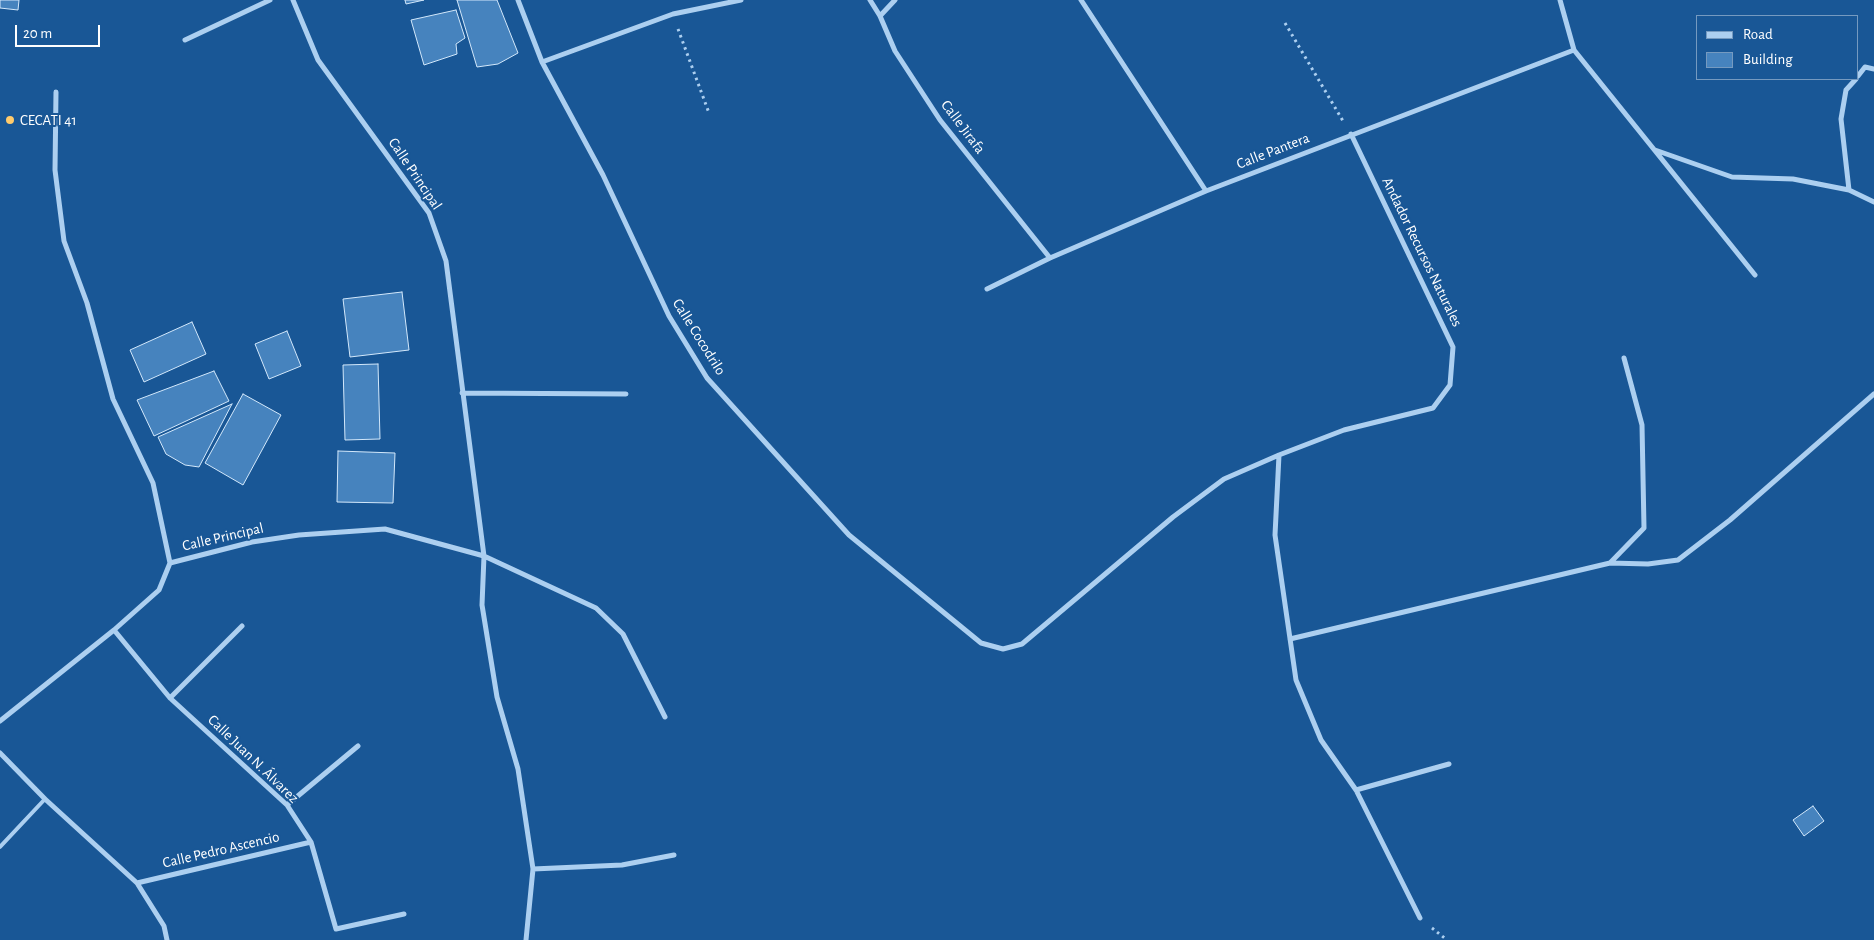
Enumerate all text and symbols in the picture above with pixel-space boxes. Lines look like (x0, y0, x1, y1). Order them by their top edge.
scale bar (18, 15, 102, 47)
legend (1696, 15, 1859, 80)
text: 20 m (23, 26, 52, 41)
text: Road (1743, 27, 1773, 42)
text: Building (1743, 52, 1793, 67)
street label: Calle Jirafa (937, 97, 989, 157)
place label: CECATI 41 (20, 111, 77, 129)
marker: CECATI 41 (4, 114, 16, 126)
street label: Calle Pantera (1234, 129, 1312, 173)
street label: Calle Principal (384, 135, 446, 213)
street label: Andador Recursos Naturales (1378, 174, 1466, 330)
street label: Calle Cocodrilo (668, 295, 730, 379)
street label: Calle Principal (181, 519, 265, 555)
street label: Calle Juan N. Álvarez (204, 711, 302, 807)
street label: Calle Pedro Ascencio (161, 828, 281, 872)

